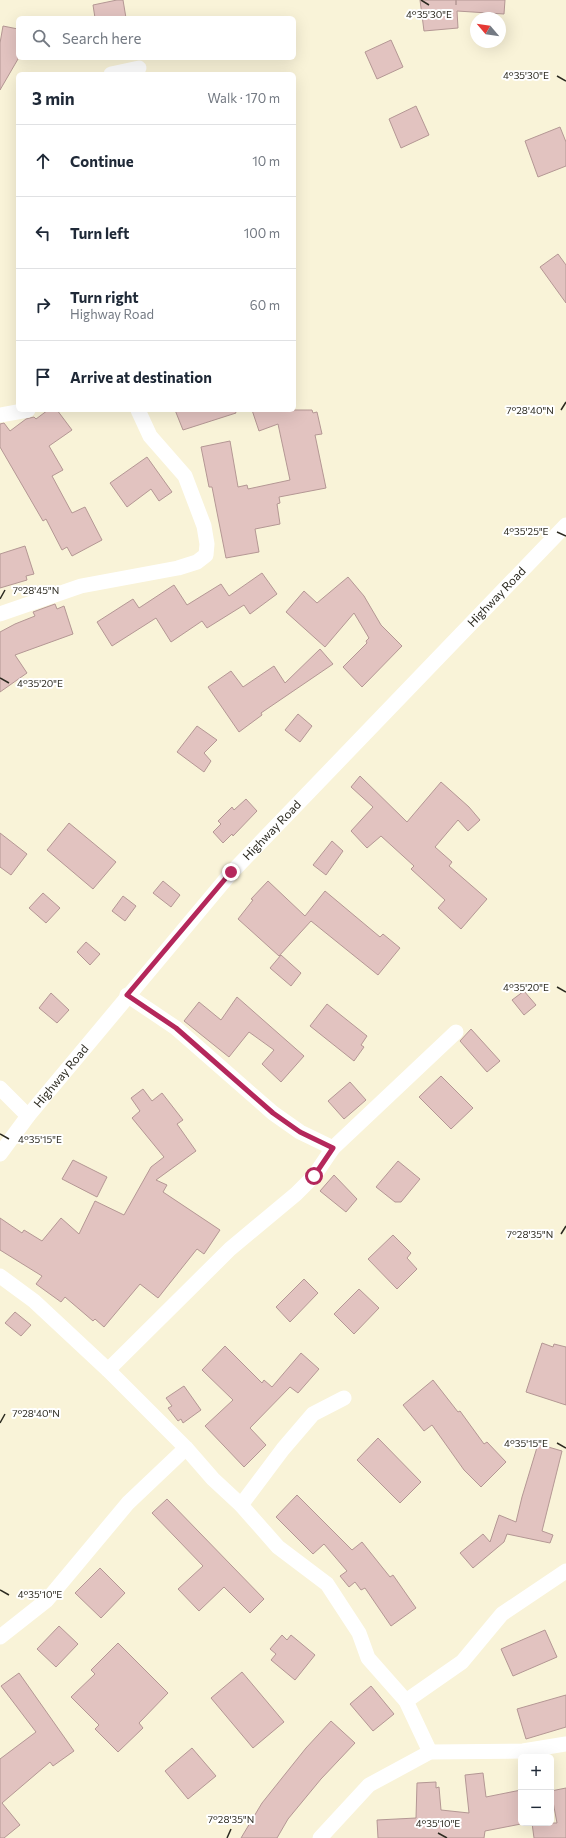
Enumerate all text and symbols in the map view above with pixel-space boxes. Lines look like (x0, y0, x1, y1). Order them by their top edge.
text: 4°35'30"E (406, 8, 452, 20)
north arrow (470, 12, 506, 48)
search box (16, 16, 296, 60)
icon: search (30, 27, 52, 49)
text: Search here (62, 29, 141, 47)
text: 4°35'30"E (503, 69, 549, 81)
text: 3 min (32, 88, 75, 109)
text: Walk · 170 m (208, 90, 280, 106)
icon: ahead (32, 150, 54, 172)
text: Continue (70, 152, 134, 170)
text: 10 m (252, 153, 280, 169)
icon: left (32, 222, 54, 244)
text: Turn left (70, 224, 129, 242)
text: 100 m (244, 225, 280, 241)
text: Turn right (70, 288, 139, 306)
icon: right (32, 294, 54, 316)
text: 60 m (250, 297, 280, 313)
text: Highway Road (70, 306, 154, 322)
icon: arrive (32, 366, 54, 388)
text: Arrive at destination (70, 368, 212, 386)
text: 7°28'40"N (506, 404, 554, 416)
text: 4°35'25"E (503, 525, 549, 537)
street label: Highway Road (464, 563, 528, 629)
text: 7°28'45"N (13, 584, 59, 596)
text: 4°35'20"E (17, 677, 63, 689)
street label: Highway Road (239, 797, 303, 862)
route end (222, 863, 240, 881)
text: 4°35'20"E (503, 981, 549, 993)
street label: Highway Road (30, 1041, 91, 1110)
text: 4°35'15"E (18, 1133, 62, 1145)
route start (305, 1167, 323, 1185)
text: 7°28'35"N (507, 1228, 553, 1240)
text: 7°28'40"N (12, 1407, 60, 1419)
text: 4°35'15"E (504, 1437, 548, 1449)
text: 4°35'10"E (18, 1588, 62, 1600)
map controls (518, 1754, 554, 1826)
button: + (518, 1754, 554, 1790)
button: − (518, 1790, 554, 1826)
text: 7°28'35"N (208, 1813, 254, 1825)
text: 4°35'10"E (416, 1817, 460, 1829)

